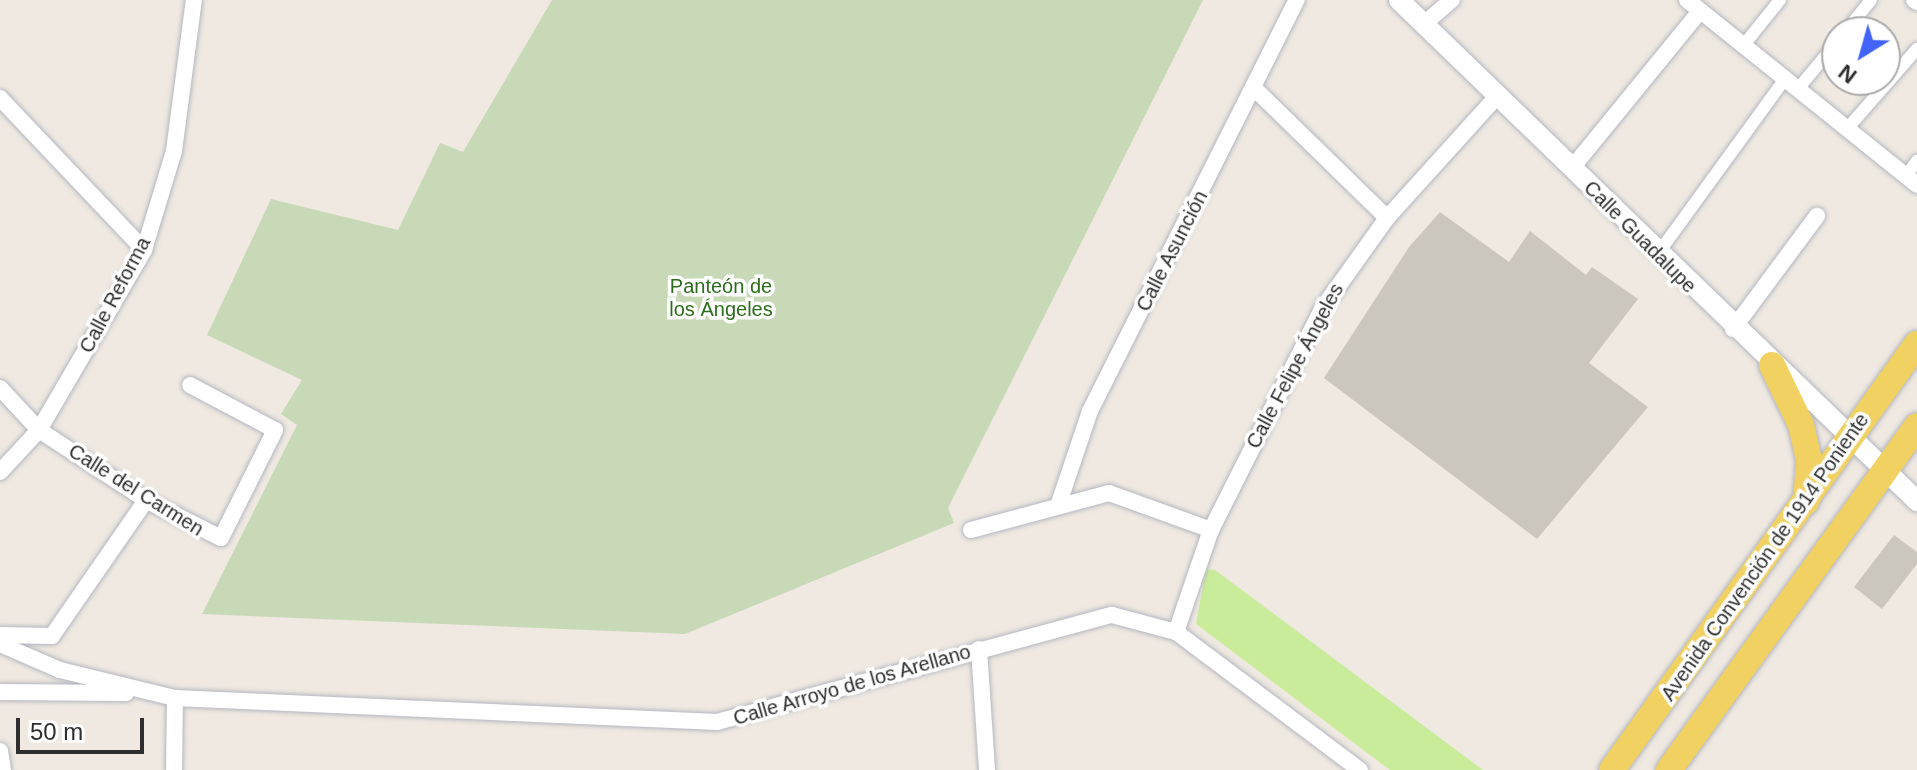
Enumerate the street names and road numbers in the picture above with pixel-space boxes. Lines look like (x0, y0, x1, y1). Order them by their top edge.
street label: Calle Guadalupe (1579, 176, 1701, 298)
street label: Calle Asunción (1131, 186, 1213, 316)
street label: Calle Reforma (74, 233, 156, 357)
street label: Calle Felipe Ángeles (1241, 279, 1349, 453)
street label: Avenida Convención de 1914 Poniente (1656, 409, 1874, 705)
street label: Calle del Carmen (64, 439, 208, 541)
street label: Calle Arroyo de los Arellano (730, 639, 974, 731)

